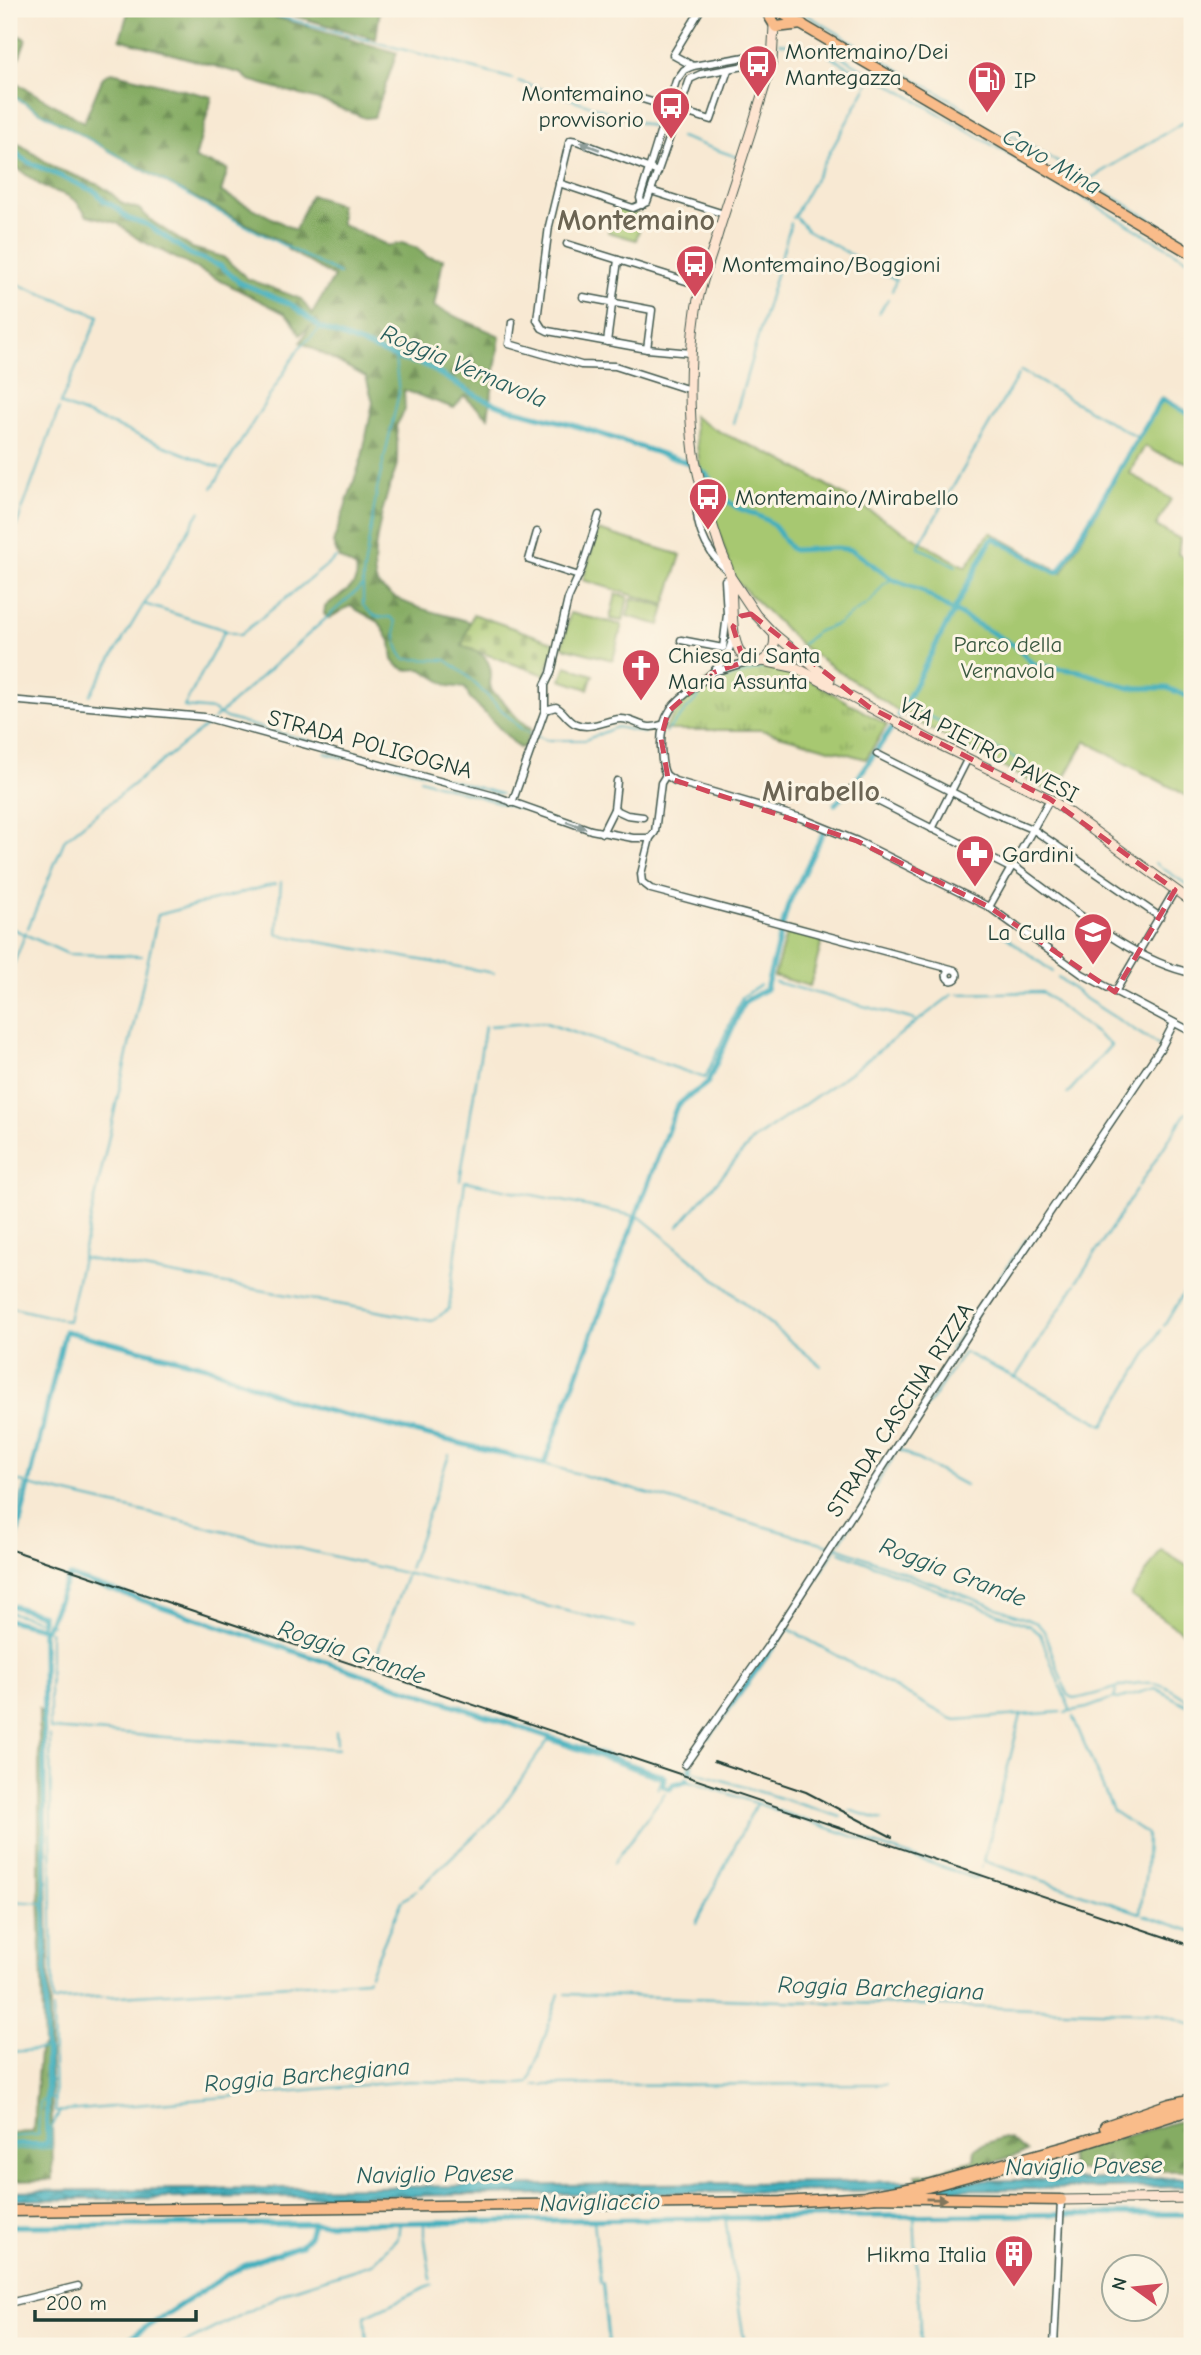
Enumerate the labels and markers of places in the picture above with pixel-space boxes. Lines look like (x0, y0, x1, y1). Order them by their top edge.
place label: Montemaino/Dei Mantegazza (785, 38, 949, 91)
bus stop icon: Montemaino/Dei Mantegazza (737, 43, 779, 98)
fuel station icon: IP (966, 59, 1008, 114)
place label: IP (1014, 67, 1036, 94)
place label: Montemaino provvisorio (521, 80, 644, 133)
bus stop icon: Montemaino provvisorio (650, 85, 692, 140)
bus stop icon: Montemaino/Boggioni (674, 243, 716, 298)
place label: Montemaino/Boggioni (722, 251, 941, 278)
bus stop icon: Montemaino/Mirabello (687, 476, 729, 531)
place label: Montemaino/Mirabello (735, 484, 959, 511)
place label: Chiesa di Santa Maria Assunta (668, 642, 820, 695)
church icon: Chiesa di Santa Maria Assunta (620, 647, 662, 702)
pharmacy icon: Gardini (954, 833, 996, 888)
place label: Gardini (1002, 841, 1074, 868)
school or university icon: La Culla (1072, 911, 1114, 966)
place label: La Culla (988, 919, 1066, 946)
building icon: Hikma Italia (993, 2233, 1035, 2288)
place label: Hikma Italia (867, 2241, 987, 2268)

